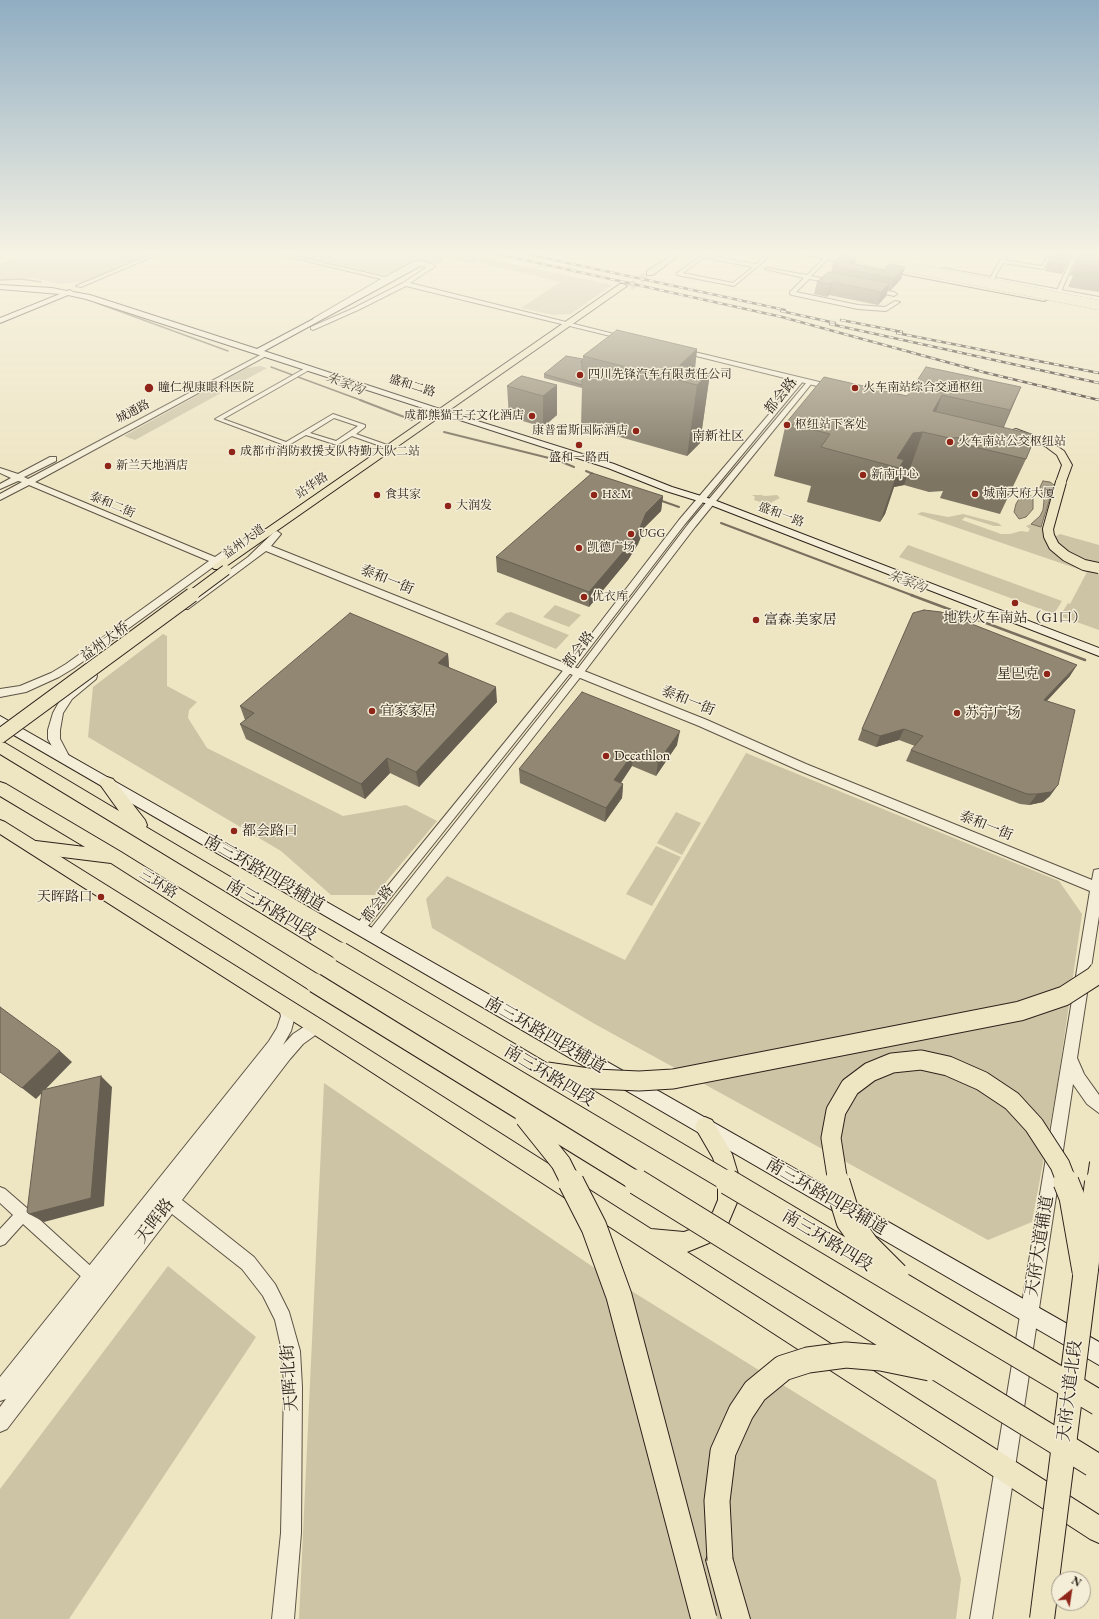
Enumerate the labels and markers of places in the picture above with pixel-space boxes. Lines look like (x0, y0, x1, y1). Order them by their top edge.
place label: 四川先锋汽车有限责任公司 (588, 368, 732, 382)
marker: 四川先锋汽车有限责任公司 (575, 370, 585, 380)
place label: 瞳仁视康眼科医院 (158, 381, 254, 395)
place label: 火车南站综合交通枢纽 (863, 381, 983, 395)
marker: 瞳仁视康眼科医院 (143, 382, 155, 394)
marker: 火车南站综合交通枢纽 (850, 383, 860, 393)
place label: 成都熊猫王子文化酒店 (404, 409, 524, 423)
marker: 成都熊猫王子文化酒店 (527, 411, 537, 421)
place label: 枢纽站下客处 (795, 418, 867, 432)
marker: 枢纽站下客处 (782, 420, 792, 430)
place label: 康普雷斯国际酒店 (532, 424, 628, 438)
marker: 康普雷斯国际酒店 (631, 426, 641, 436)
place label: 火车南站公交枢纽站 (958, 435, 1066, 449)
marker: 火车南站公交枢纽站 (945, 437, 955, 447)
marker: 盛和一路西 (574, 440, 584, 450)
place label: 成都市消防救援支队特勤大队二站 (240, 445, 420, 459)
marker: 成都市消防救援支队特勤大队二站 (227, 447, 237, 457)
place label: 盛和一路西 (549, 451, 609, 465)
place label: 新兰天地酒店 (116, 459, 188, 473)
marker: 新兰天地酒店 (103, 461, 113, 471)
place label: 新南中心 (871, 468, 919, 482)
marker: 新南中心 (858, 470, 868, 480)
place label: 城南天府大厦 (983, 487, 1055, 501)
place label: 食其家 (385, 488, 421, 502)
place label: H&M (602, 488, 632, 502)
marker: 城南天府大厦 (970, 489, 980, 499)
marker: 食其家 (372, 490, 382, 500)
marker: H&M (589, 490, 599, 500)
place label: 大润发 (456, 499, 492, 513)
marker: 大润发 (443, 501, 453, 511)
place label: UGG (639, 527, 665, 541)
marker: UGG (626, 529, 636, 539)
place label: 凯德广场 (587, 541, 635, 555)
marker: 凯德广场 (574, 543, 584, 553)
place label: 优衣库 (592, 590, 628, 604)
marker: 优衣库 (579, 592, 589, 602)
marker: 地铁火车南站（G1口） (1010, 598, 1020, 608)
place label: 地铁火车南站（G1口） (944, 610, 1086, 626)
place label: 富森·美家居 (764, 612, 837, 628)
marker: 富森·美家居 (751, 615, 761, 625)
place label: 星巴克 (997, 666, 1039, 682)
marker: 星巴克 (1042, 669, 1052, 679)
place label: 宜家家居 (380, 703, 436, 719)
place label: 苏宁广场 (965, 705, 1021, 721)
marker: 宜家家居 (367, 706, 377, 716)
marker: 苏宁广场 (952, 708, 962, 718)
place label: Decathlon (614, 748, 670, 764)
marker: Decathlon (601, 751, 611, 761)
place label: 都会路口 (242, 823, 298, 839)
marker: 都会路口 (229, 826, 239, 836)
place label: 天晖路口 (37, 889, 93, 905)
marker: 天晖路口 (96, 892, 106, 902)

